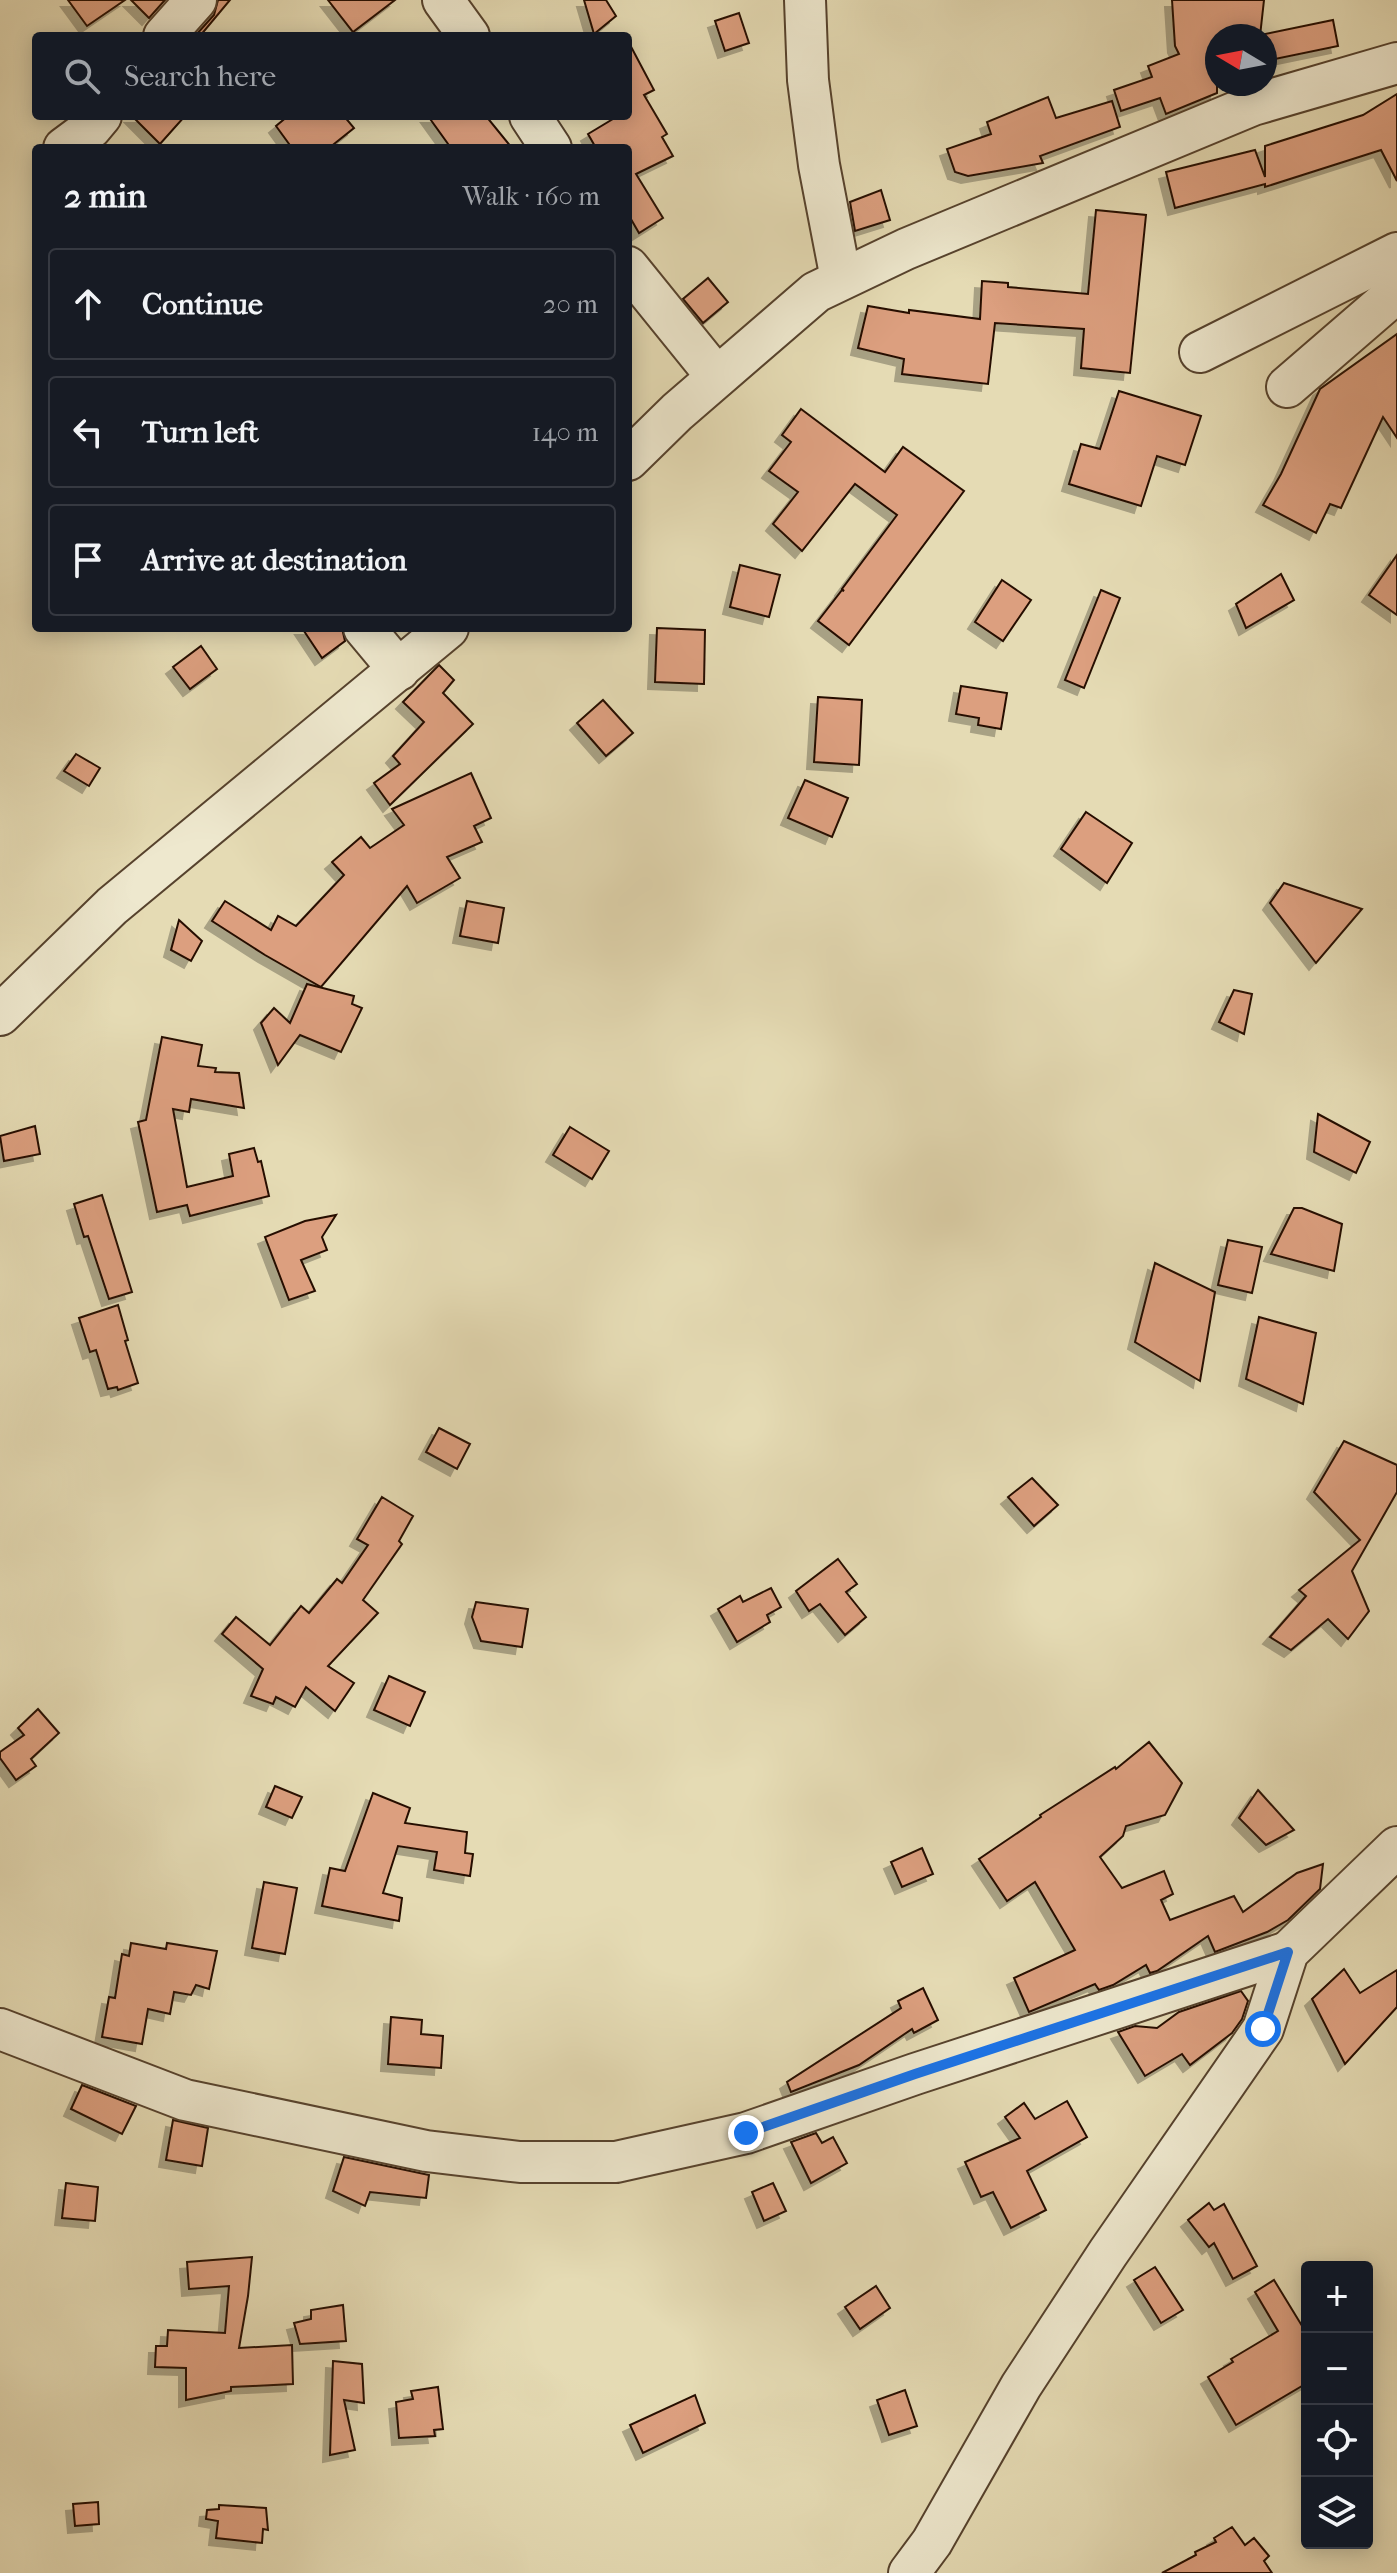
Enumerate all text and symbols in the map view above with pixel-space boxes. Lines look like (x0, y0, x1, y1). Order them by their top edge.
north arrow (1205, 24, 1277, 96)
search box (32, 32, 632, 120)
icon: search (60, 54, 104, 98)
text: Search here (124, 59, 276, 94)
text: 2 min (64, 176, 147, 216)
text: Walk · 160 m (462, 181, 600, 212)
icon: ahead (66, 282, 110, 326)
text: Continue (142, 287, 263, 322)
text: 20 m (543, 289, 598, 320)
icon: left (66, 410, 110, 454)
text: Turn left (142, 415, 259, 450)
text: 140 m (532, 417, 598, 448)
icon: arrive (66, 538, 110, 582)
text: Arrive at destination (142, 543, 407, 578)
route start (1245, 2011, 1281, 2047)
route end (728, 2115, 764, 2151)
map controls (1301, 2261, 1373, 2549)
button: + (1301, 2261, 1373, 2333)
button: − (1301, 2333, 1373, 2405)
button: locate (1301, 2405, 1373, 2477)
button: layers (1301, 2477, 1373, 2549)

